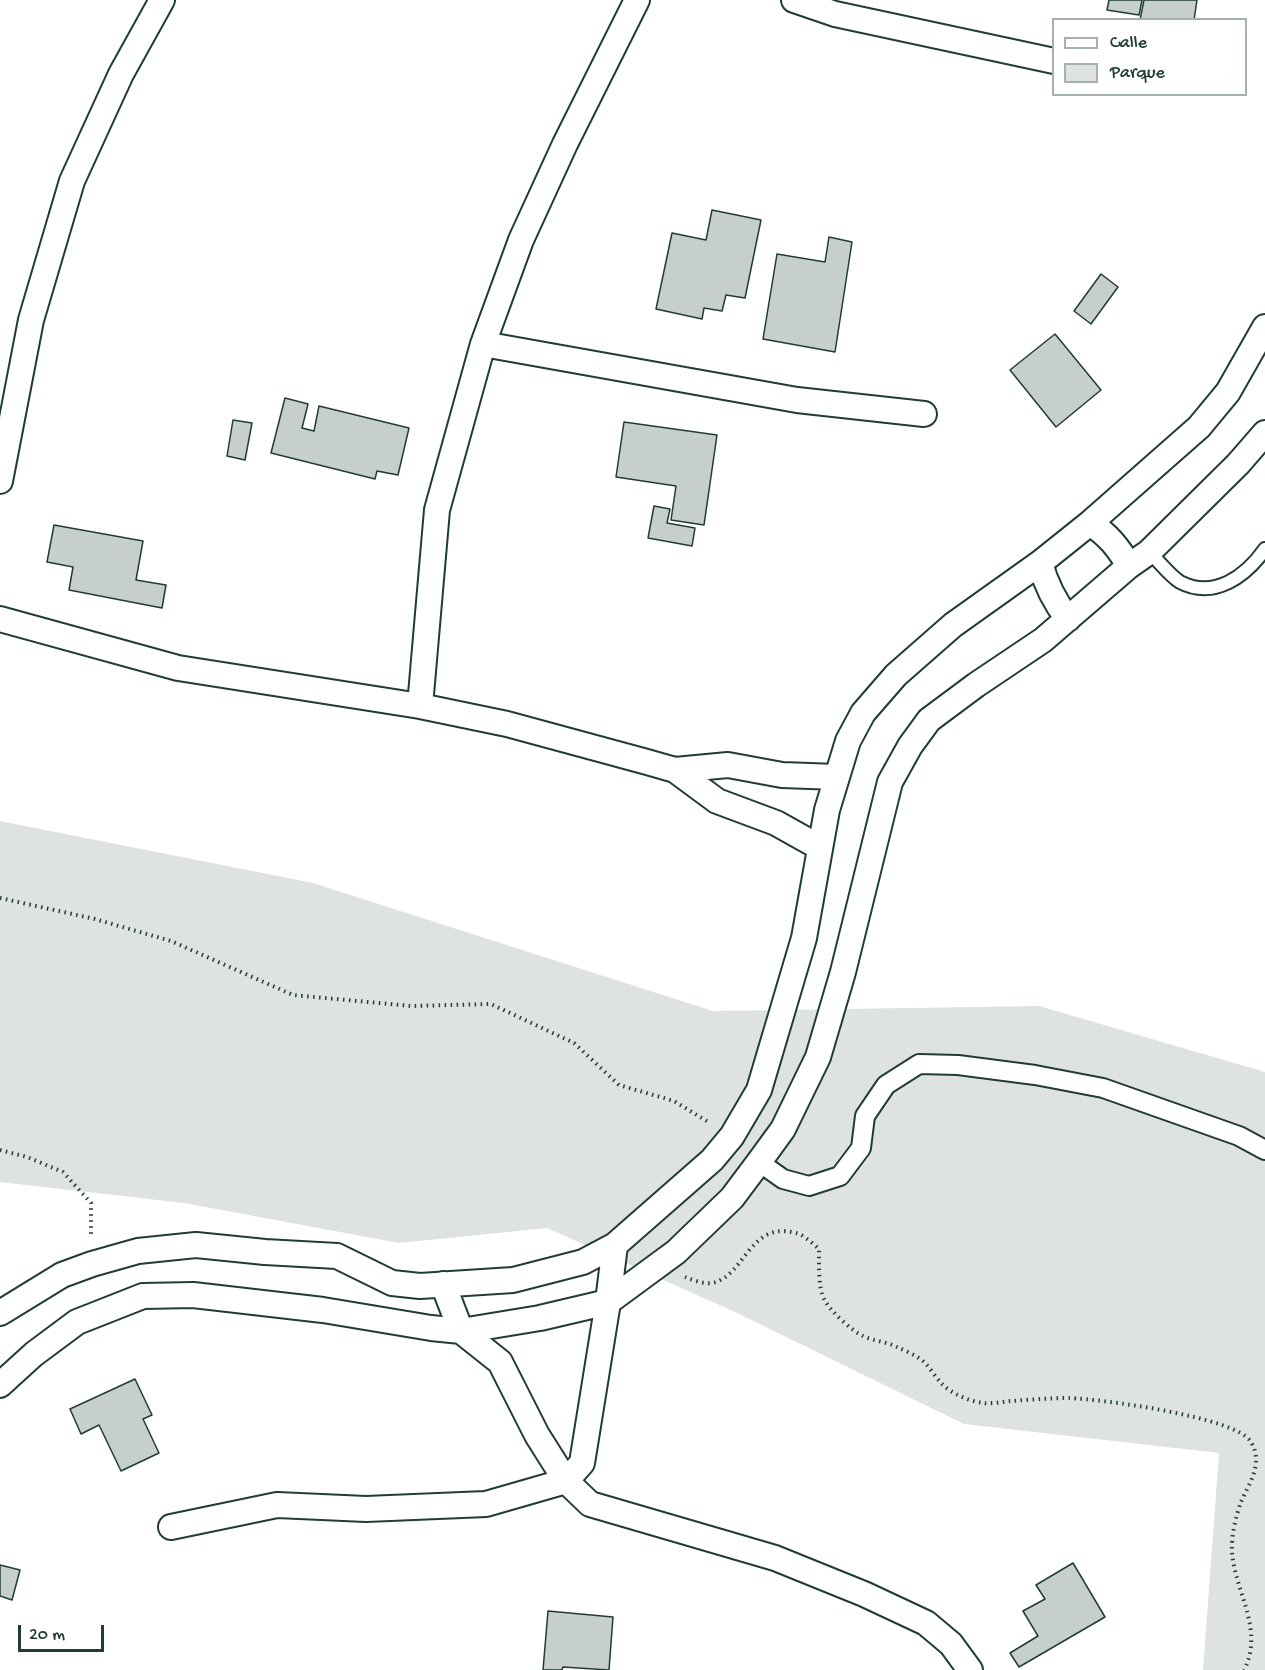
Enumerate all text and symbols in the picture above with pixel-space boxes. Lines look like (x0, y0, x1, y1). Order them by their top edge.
legend (1052, 18, 1247, 96)
text: Calle (1110, 33, 1147, 54)
text: Parque (1110, 63, 1165, 84)
scale bar (21, 1613, 106, 1651)
text: 20 m (29, 1625, 65, 1646)

